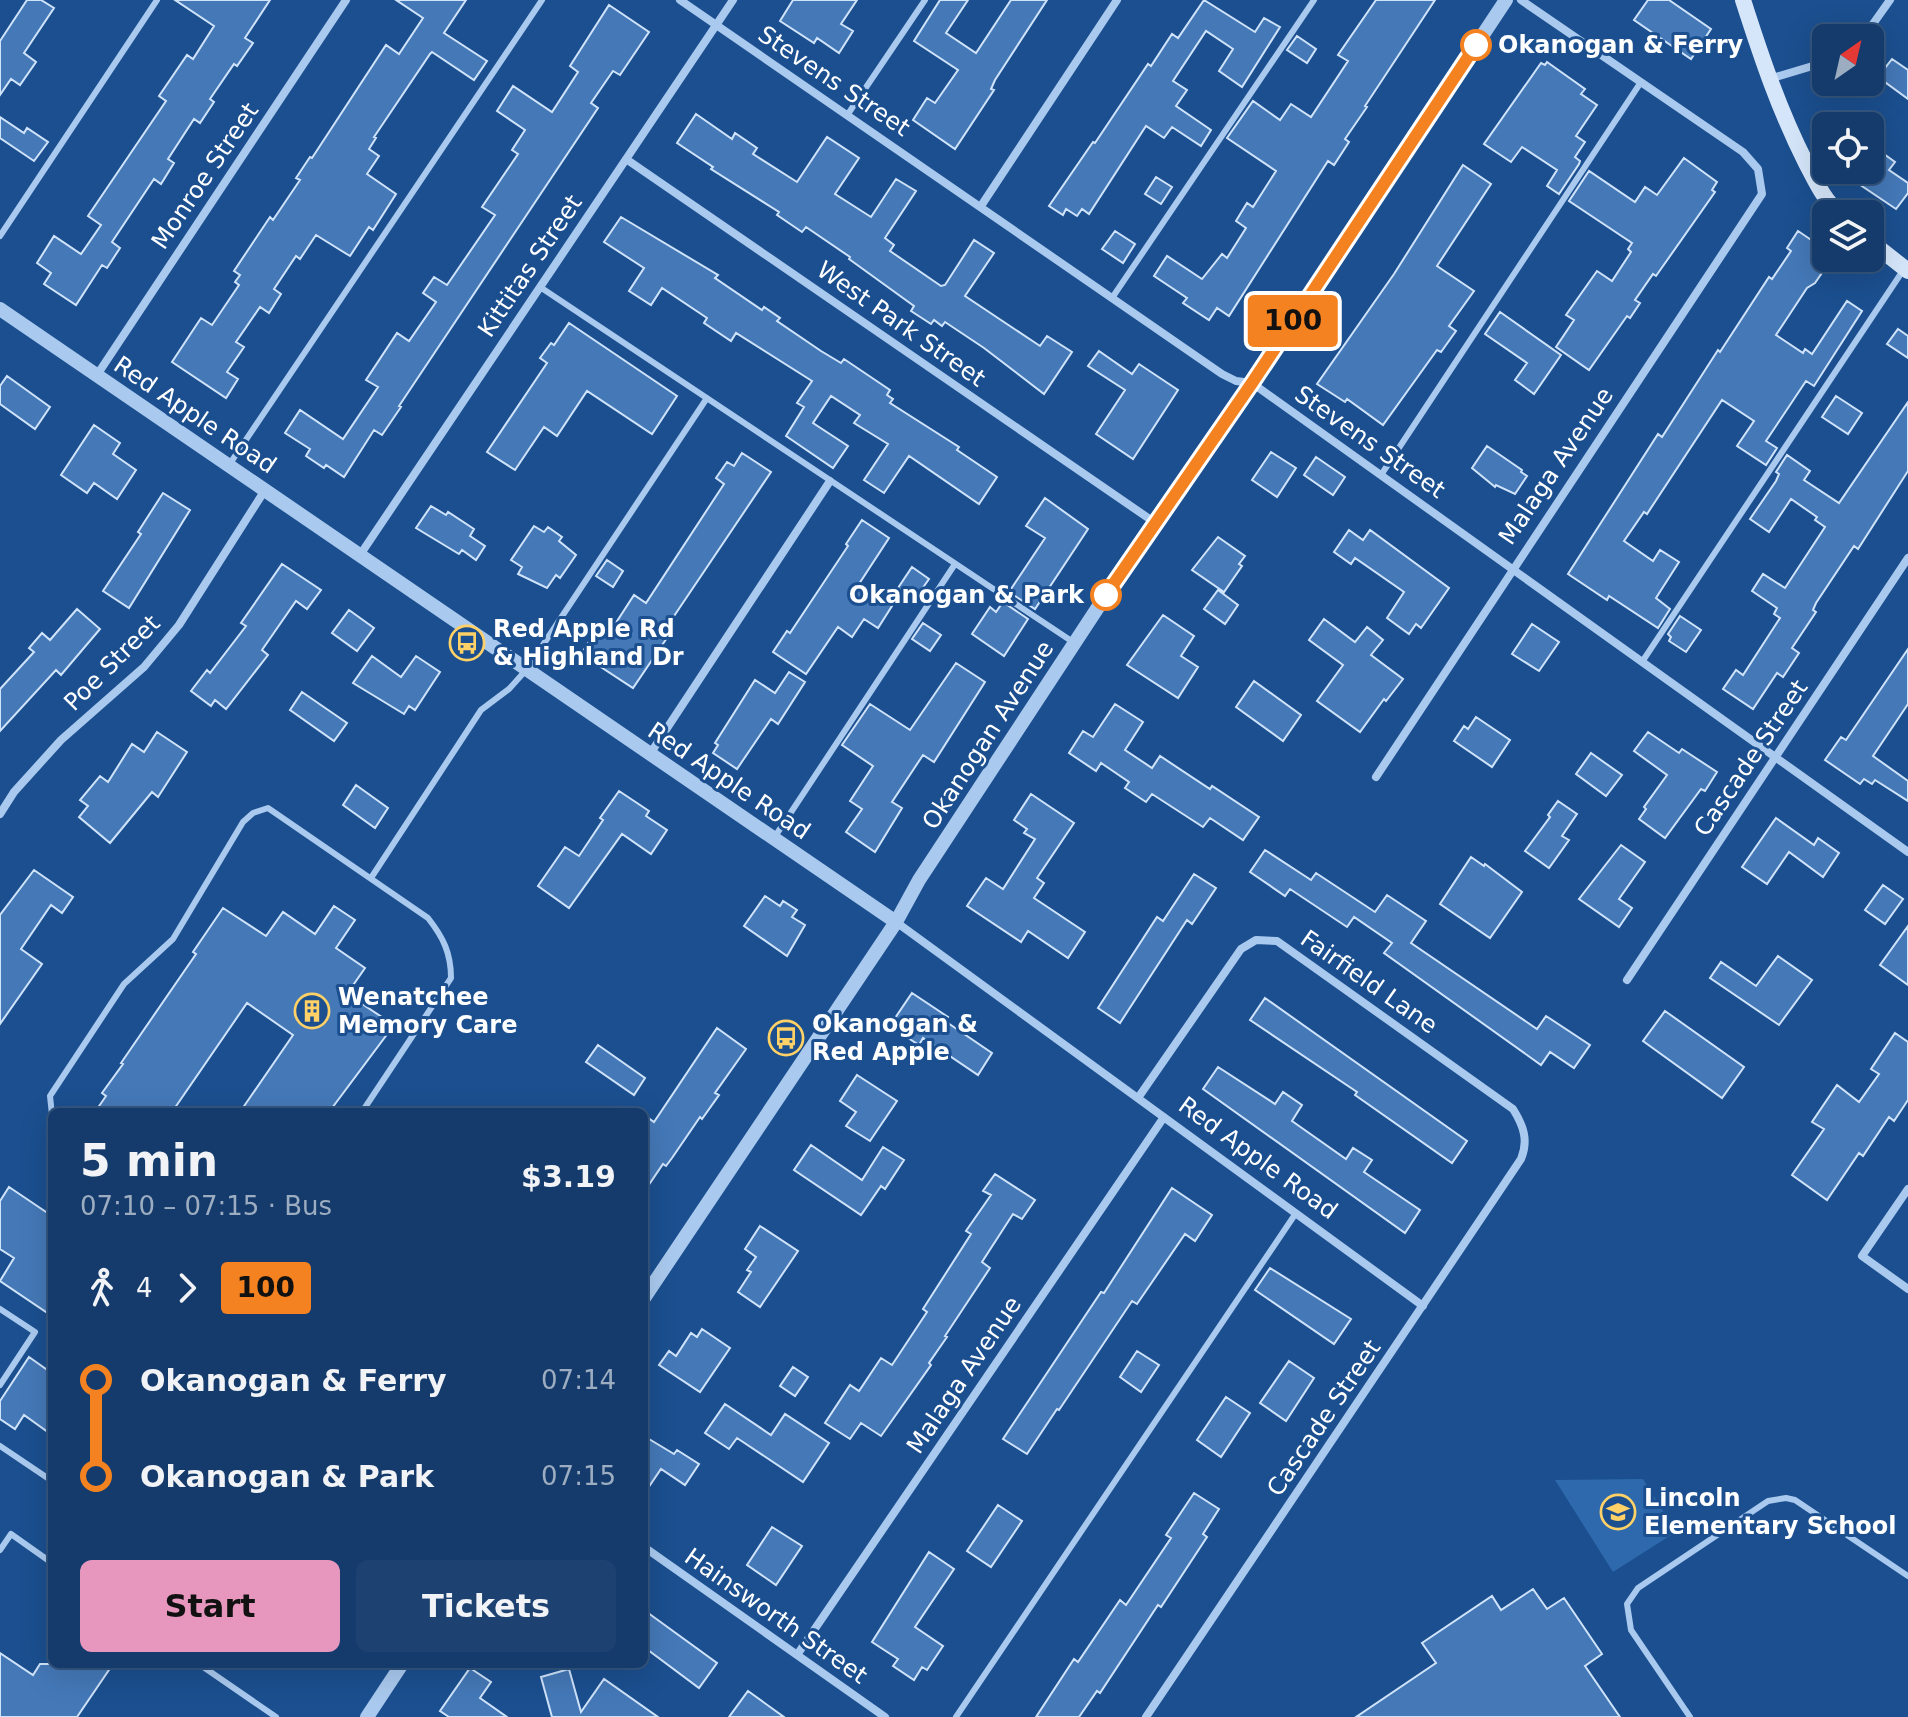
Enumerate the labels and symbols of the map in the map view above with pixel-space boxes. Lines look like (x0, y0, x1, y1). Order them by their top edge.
street label: Stevens Street (753, 20, 915, 142)
north arrow (1812, 24, 1884, 96)
marker: Okanogan & Ferry (1461, 30, 1491, 60)
place label: Okanogan & Ferry (1498, 31, 1744, 59)
street label: Monroe Street (146, 98, 264, 254)
street label: Kittitas Street (472, 190, 588, 342)
street label: West Park Street (811, 255, 991, 393)
line badge: 100 (1247, 295, 1339, 347)
street label: Red Apple Road (109, 350, 281, 480)
street label: Stevens Street (1290, 380, 1450, 504)
street label: Malaga Avenue (1493, 382, 1619, 550)
marker: Okanogan & Park (1091, 580, 1121, 610)
place label: Okanogan & Park (849, 581, 1085, 609)
street label: Poe Street (58, 609, 166, 717)
place label: Red Apple Rd & Highland Dr (493, 615, 684, 671)
bus stop icon: Red Apple Rd & Highland Dr (448, 624, 486, 662)
street label: Okanogan Avenue (917, 636, 1059, 834)
street label: Cascade Street (1688, 675, 1814, 841)
street label: Red Apple Road (643, 716, 815, 846)
street label: Fairfield Lane (1295, 925, 1443, 1039)
place label: Wenatchee Memory Care (338, 983, 517, 1039)
building icon: Wenatchee Memory Care (293, 992, 331, 1030)
place label: Okanogan & Red Apple (812, 1010, 978, 1066)
bus stop icon: Okanogan & Red Apple (767, 1019, 805, 1057)
street label: Red Apple Road (1173, 1091, 1343, 1225)
street label: Malaga Avenue (901, 1291, 1027, 1459)
street label: Cascade Street (1261, 1335, 1387, 1501)
place label: Lincoln Elementary School (1644, 1484, 1897, 1540)
school or university icon: Lincoln Elementary School (1599, 1493, 1637, 1531)
street label: Hainsworth Street (679, 1542, 873, 1690)

